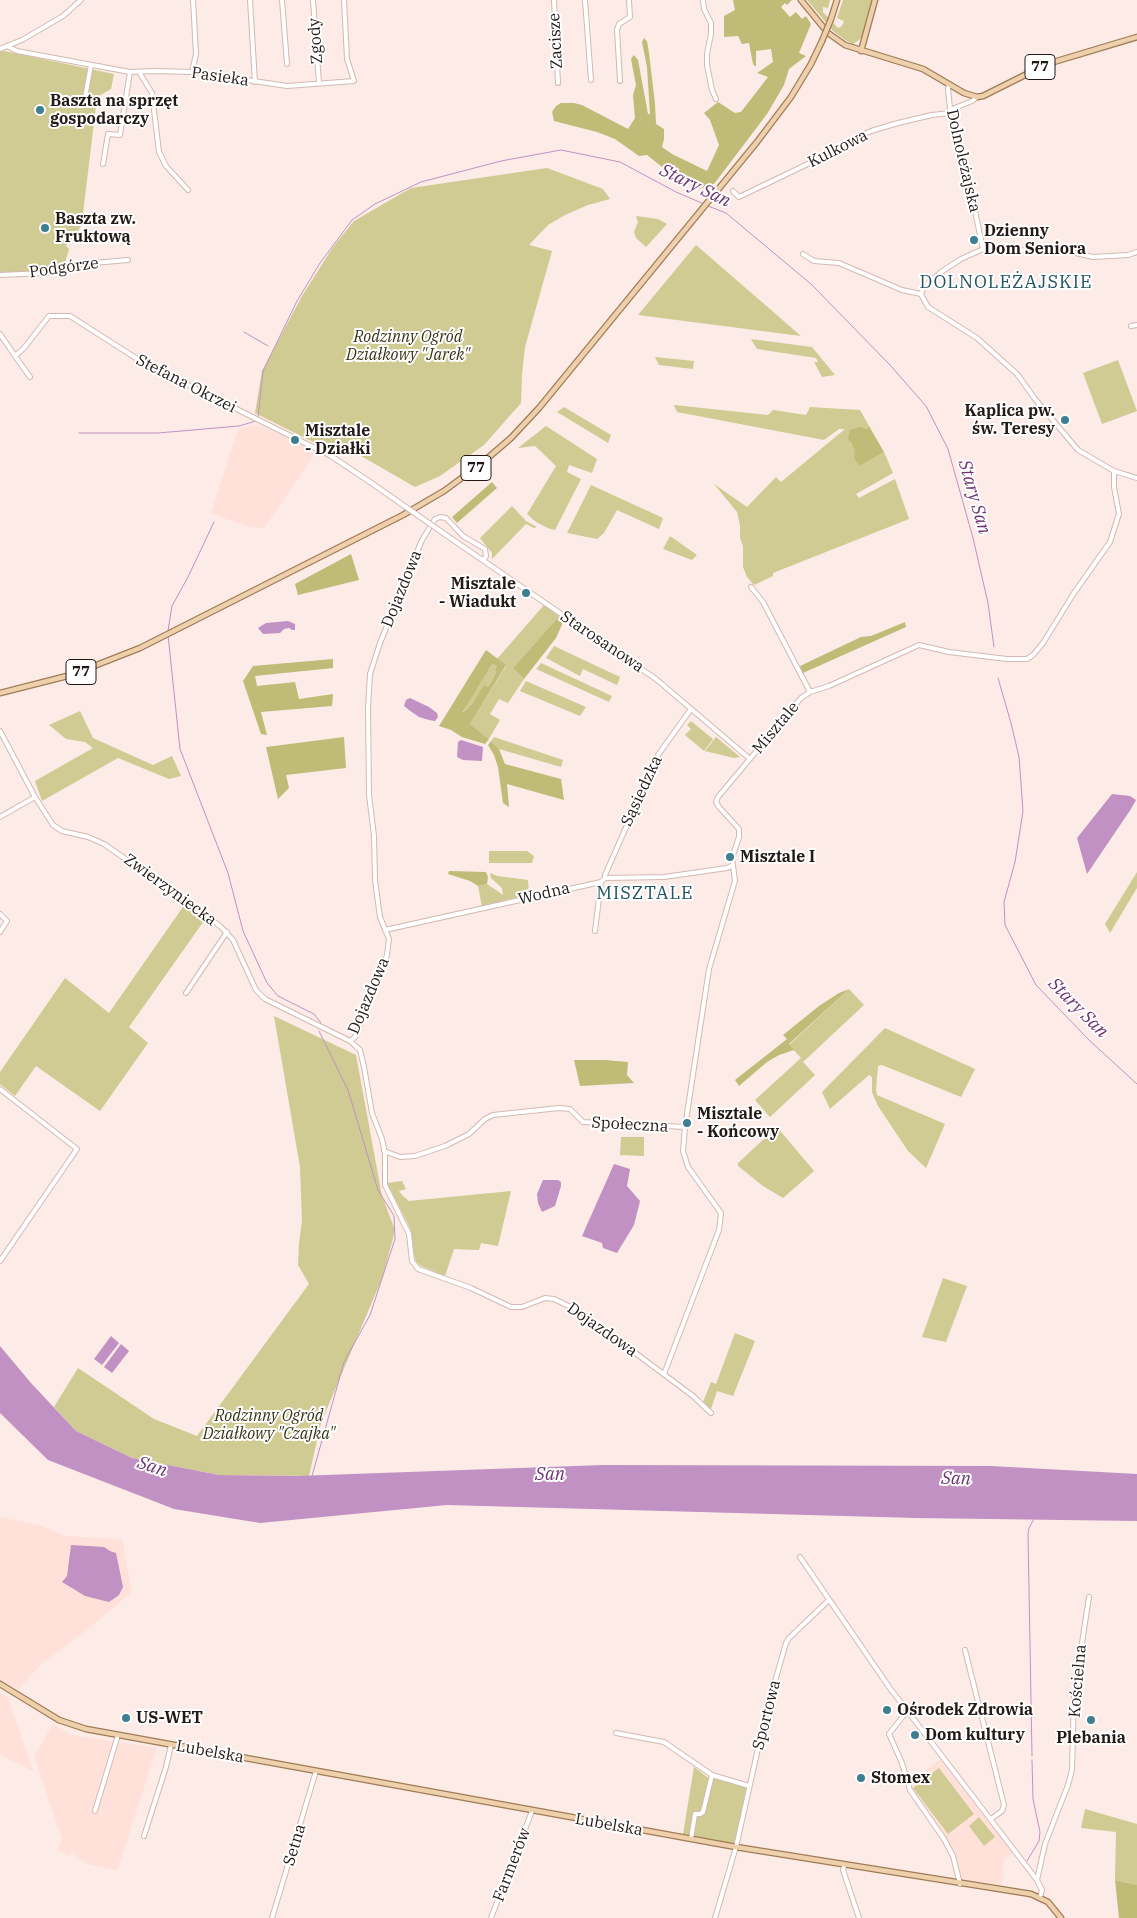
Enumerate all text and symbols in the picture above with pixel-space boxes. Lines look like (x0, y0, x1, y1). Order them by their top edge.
street label: Zacisze (545, 12, 567, 70)
street label: Zgody (305, 17, 327, 65)
road number: 77 (1025, 54, 1055, 80)
street label: Pasieka (190, 63, 250, 91)
place label: Baszta na sprzęt gospodarczy (50, 91, 178, 129)
marker: Baszta na sprzęt gospodarczy (34, 104, 46, 116)
street label: Dolnoleżajska (942, 108, 984, 214)
street label: Kulkowa (805, 126, 871, 172)
water label: Stary San (656, 160, 734, 212)
place label: Baszta zw. Fruktową (55, 209, 136, 247)
place label: Dzienny Dom Seniora (984, 221, 1086, 259)
marker: Baszta zw. Fruktową (39, 222, 51, 234)
marker: Dzienny Dom Seniora (968, 234, 980, 246)
street label: Podgórze (28, 254, 100, 282)
district label: DOLNOLEŻAJSKIE (918, 272, 1094, 294)
park label: Rodzinny Ogród Działkowy "Jarek" (346, 327, 470, 365)
street label: Stefana Okrzei (133, 350, 239, 418)
place label: Kaplica pw. św. Teresy (965, 401, 1055, 439)
marker: Kaplica pw. św. Teresy (1059, 414, 1071, 426)
place label: Misztale - Działki (305, 421, 371, 459)
marker: Misztale - Działki (289, 434, 301, 446)
road number: 77 (461, 456, 491, 480)
water label: Stary San (953, 457, 995, 537)
street label: Dojazdowa (378, 548, 426, 630)
place label: Misztale - Wiadukt (439, 574, 516, 612)
marker: Misztale - Wiadukt (520, 587, 532, 599)
street label: Starosanowa (557, 607, 647, 677)
road number: 77 (66, 660, 96, 684)
street label: Misztale (749, 698, 803, 758)
street label: Sąsiedzka (617, 753, 667, 829)
place label: Misztale I (740, 847, 815, 867)
street label: Zwierzyniecka (120, 850, 220, 930)
marker: Misztale I (724, 851, 736, 863)
street label: Wodna (516, 879, 572, 909)
district label: MISZTALE (595, 883, 695, 905)
street label: Dojazdowa (344, 955, 394, 1037)
water label: Stary San (1043, 973, 1113, 1043)
place label: Misztale - Końcowy (697, 1104, 779, 1142)
street label: Społeczna (591, 1113, 669, 1137)
marker: Misztale - Końcowy (681, 1117, 693, 1129)
street label: Dojazdowa (563, 1299, 641, 1361)
park label: Rodzinny Ogród Działkowy "Czajka" (203, 1406, 335, 1444)
water label: San (134, 1452, 170, 1482)
water label: San (535, 1464, 565, 1486)
water label: San (941, 1468, 971, 1490)
street label: Kościelna (1065, 1644, 1091, 1718)
street label: Sportowa (749, 1678, 785, 1752)
place label: Ośrodek Zdrowia (897, 1700, 1033, 1720)
marker: Ośrodek Zdrowia (881, 1704, 893, 1716)
place label: US-WET (136, 1708, 203, 1728)
marker: US-WET (120, 1712, 132, 1724)
marker: Plebania (1085, 1714, 1097, 1726)
place label: Dom kultury (925, 1725, 1025, 1745)
place label: Plebania (1056, 1728, 1126, 1748)
marker: Dom kultury (909, 1729, 921, 1741)
street label: Lubelska (175, 1737, 245, 1767)
place label: Stomex (871, 1768, 930, 1788)
marker: Stomex (855, 1772, 867, 1784)
street label: Lubelska (574, 1810, 644, 1840)
street label: Setna (280, 1822, 310, 1868)
street label: Farmerów (489, 1825, 535, 1905)

